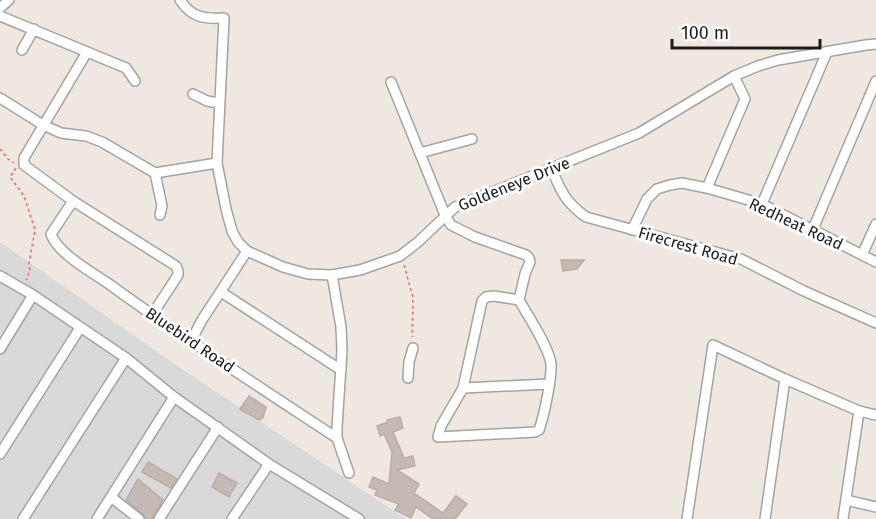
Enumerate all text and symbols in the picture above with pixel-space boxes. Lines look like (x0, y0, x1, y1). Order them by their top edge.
scale bar (672, 12, 820, 50)
text: 100 m (681, 22, 729, 44)
street label: Goldeneye Drive (455, 153, 573, 215)
street label: Redheat Road (746, 194, 846, 254)
street label: Firecrest Road (636, 223, 740, 269)
street label: Bluebird Road (142, 303, 238, 377)

